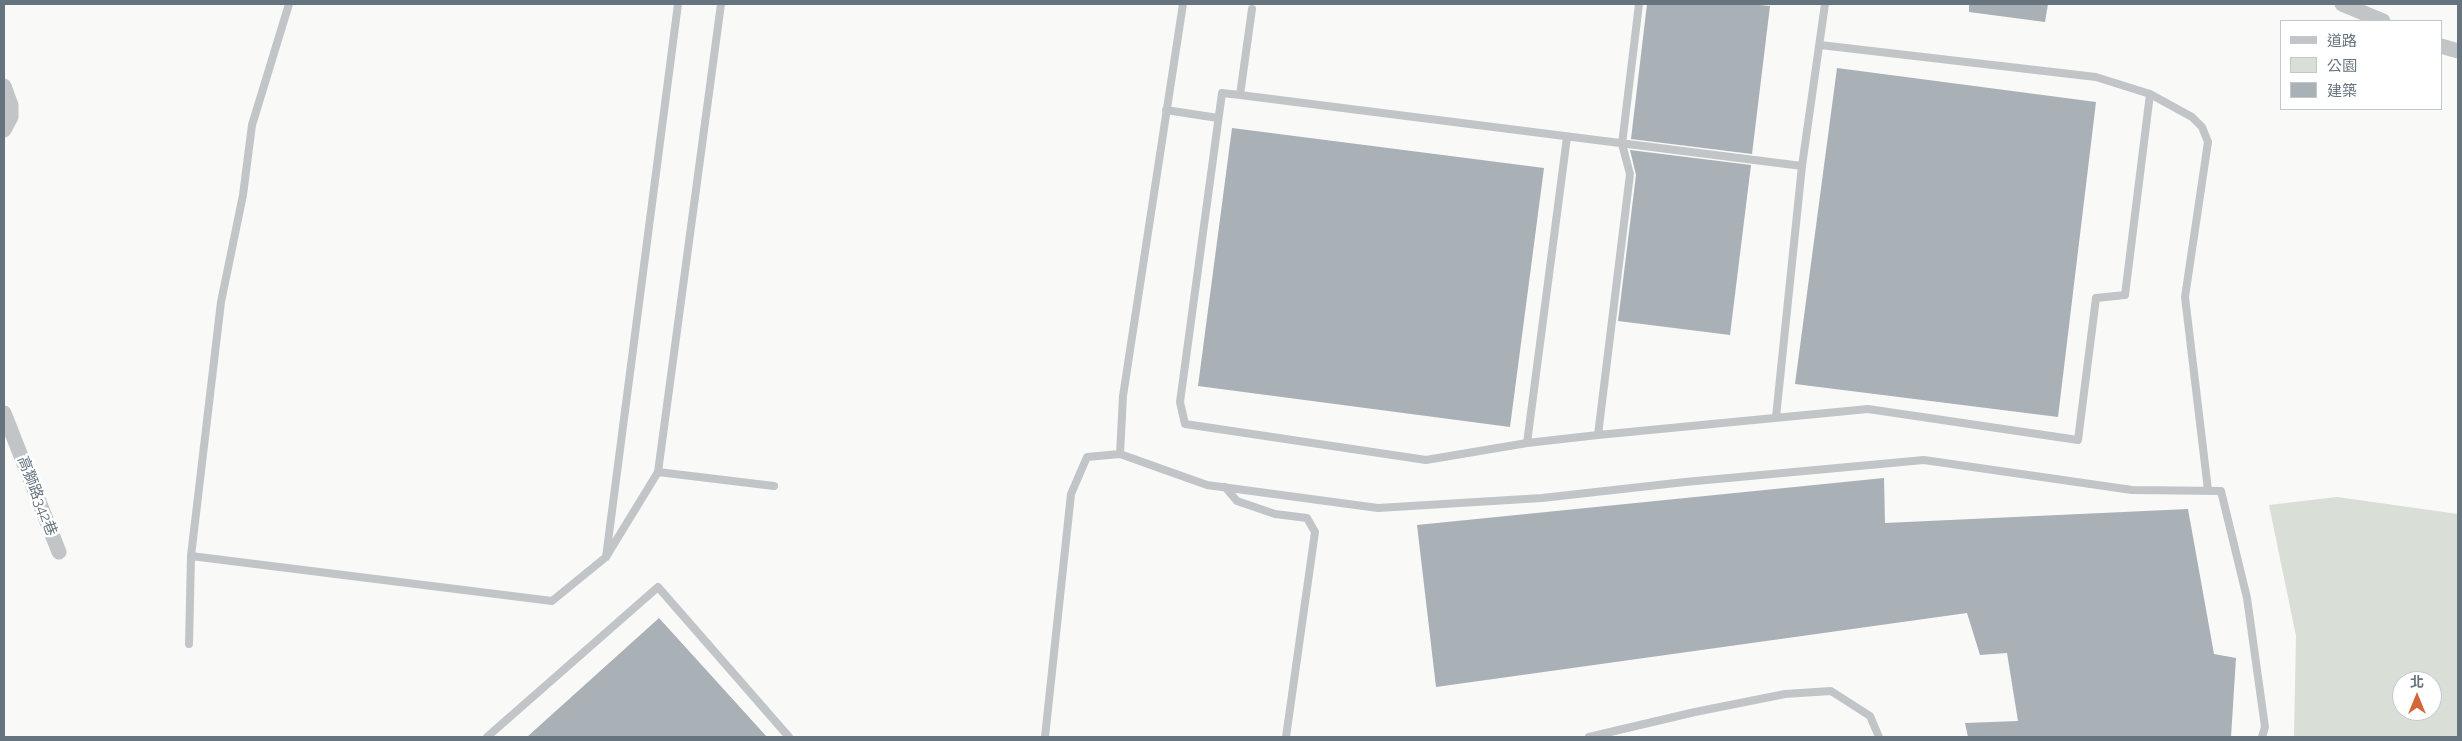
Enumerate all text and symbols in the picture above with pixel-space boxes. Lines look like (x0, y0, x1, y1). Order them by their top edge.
legend (2280, 20, 2442, 110)
text: 道路 (2327, 32, 2357, 50)
text: 公園 (2327, 57, 2357, 75)
text: 建築 (2327, 82, 2357, 100)
street label: 高獅路342巷 (14, 454, 60, 538)
north arrow (2392, 671, 2442, 721)
text: 北 (2410, 674, 2424, 690)

